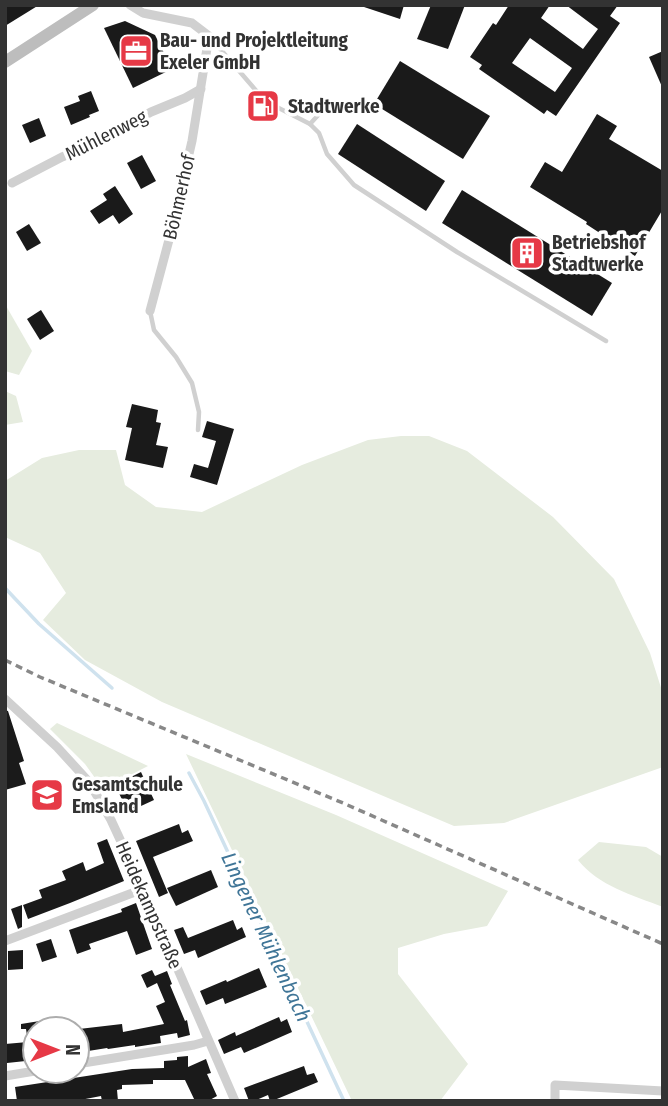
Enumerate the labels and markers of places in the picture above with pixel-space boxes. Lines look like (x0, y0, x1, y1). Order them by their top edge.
place label: Bau- und Projektleitung Exeler GmbH (160, 29, 349, 74)
office icon: Bau- und Projektleitung Exeler GmbH (117, 32, 155, 70)
fuel station icon: Stadtwerke (244, 87, 282, 125)
place label: Stadtwerke (288, 95, 380, 118)
place label: Betriebshof Stadtwerke (552, 231, 647, 276)
building icon: Betriebshof Stadtwerke (508, 234, 546, 272)
place label: Gesamtschule Emsland (72, 773, 183, 818)
school or university icon: Gesamtschule Emsland (28, 776, 66, 814)

